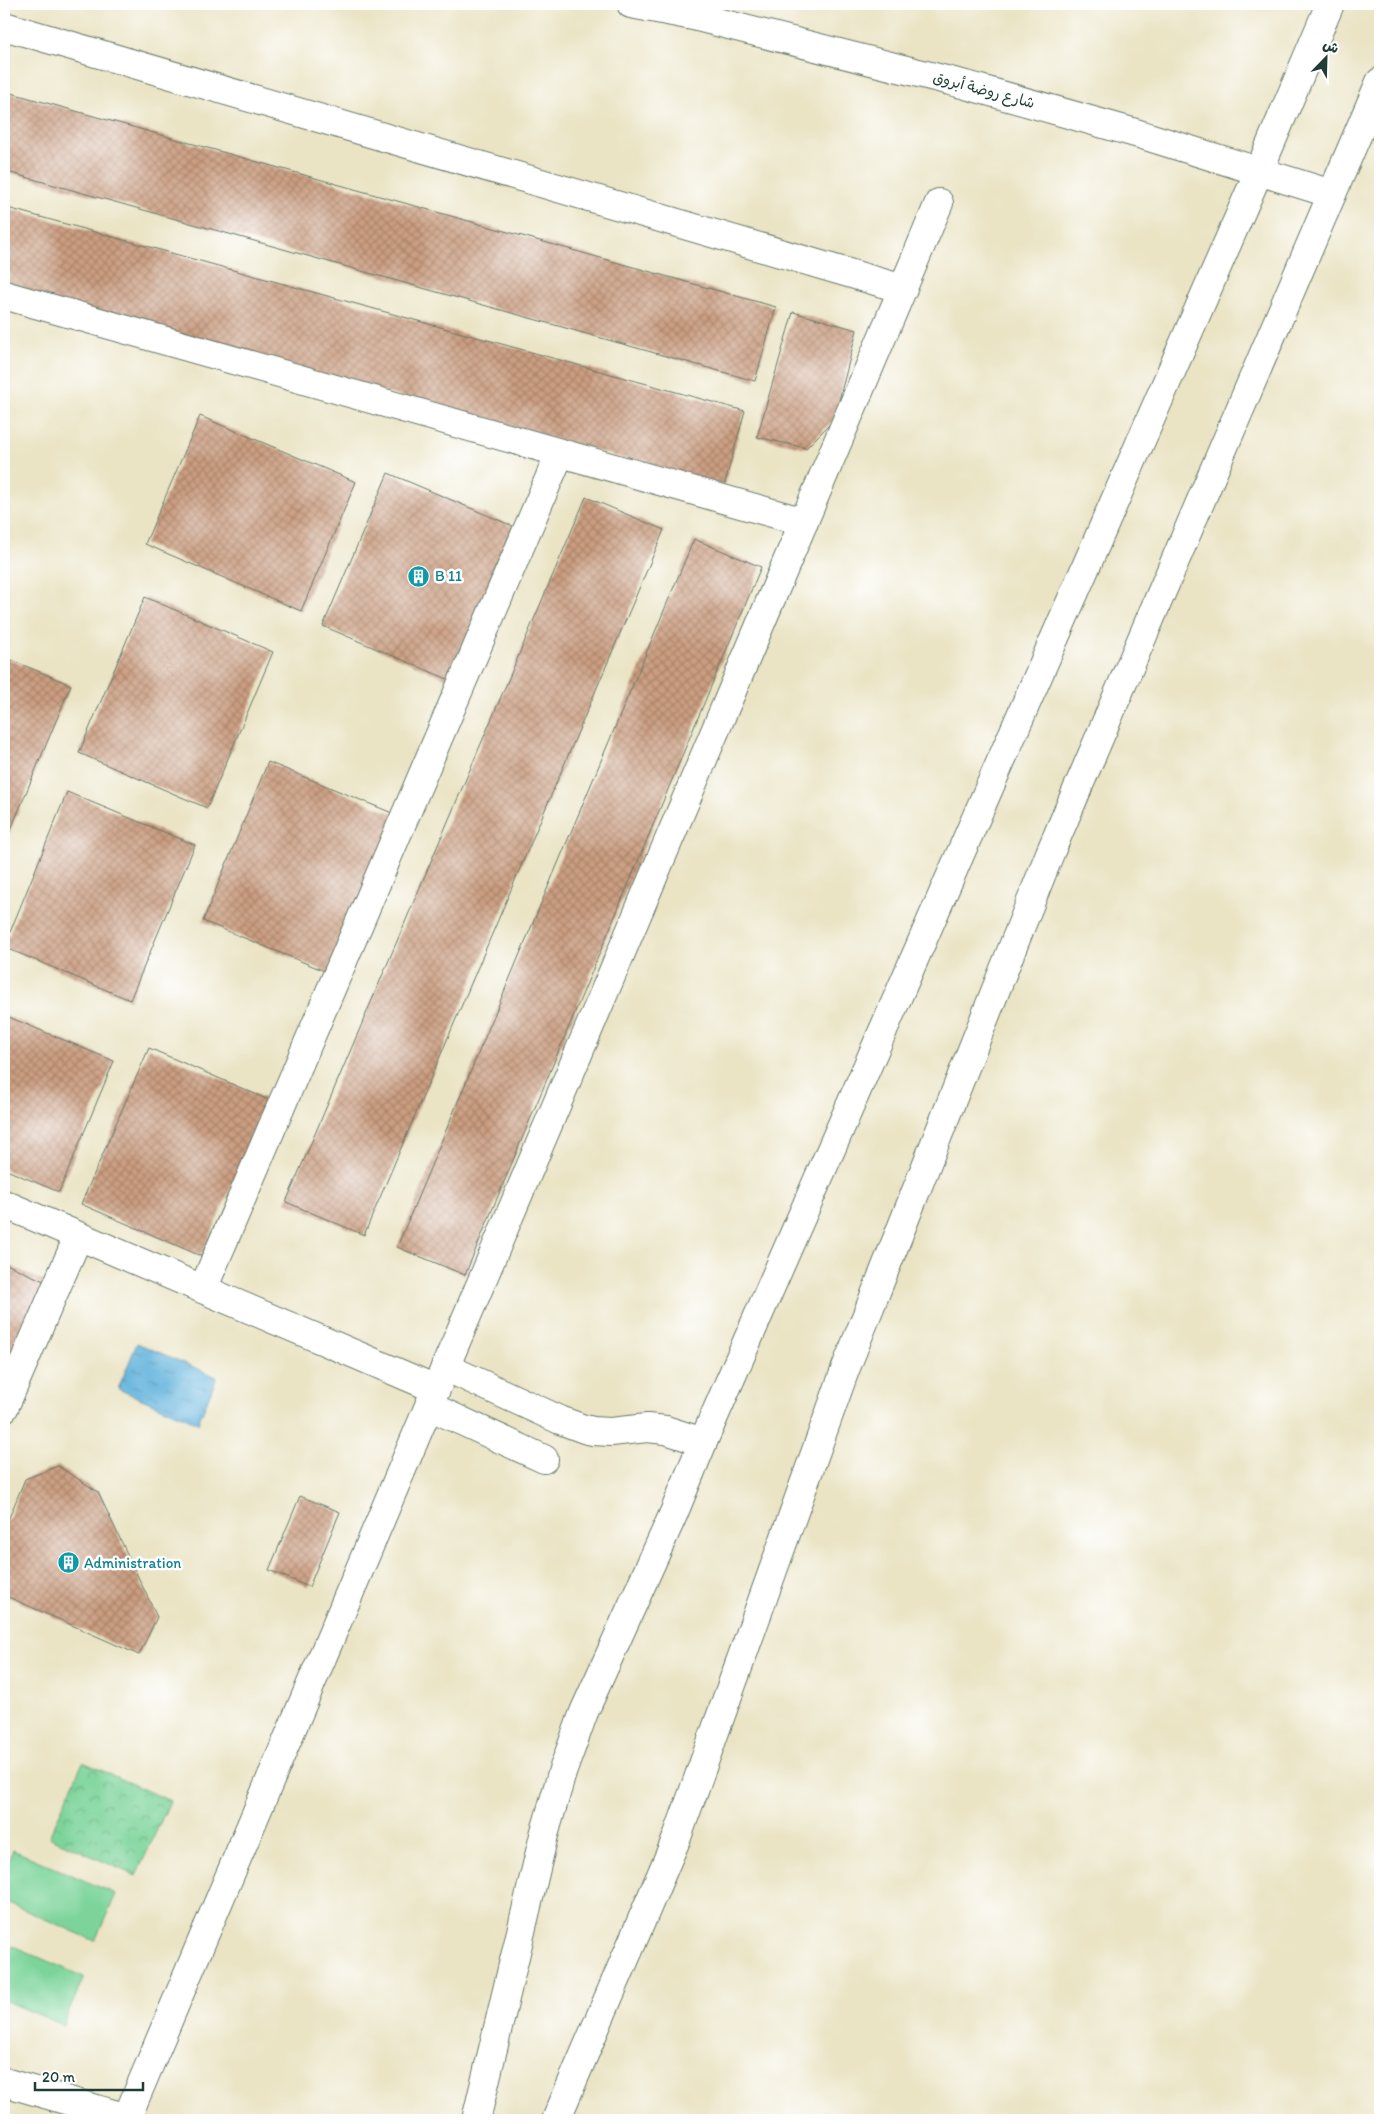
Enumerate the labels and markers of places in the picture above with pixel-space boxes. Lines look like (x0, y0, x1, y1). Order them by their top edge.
building icon: B 11 (407, 564, 431, 588)
place label: B 11 (435, 567, 462, 585)
building icon: Administration (56, 1551, 80, 1575)
place label: Administration (84, 1554, 181, 1572)

